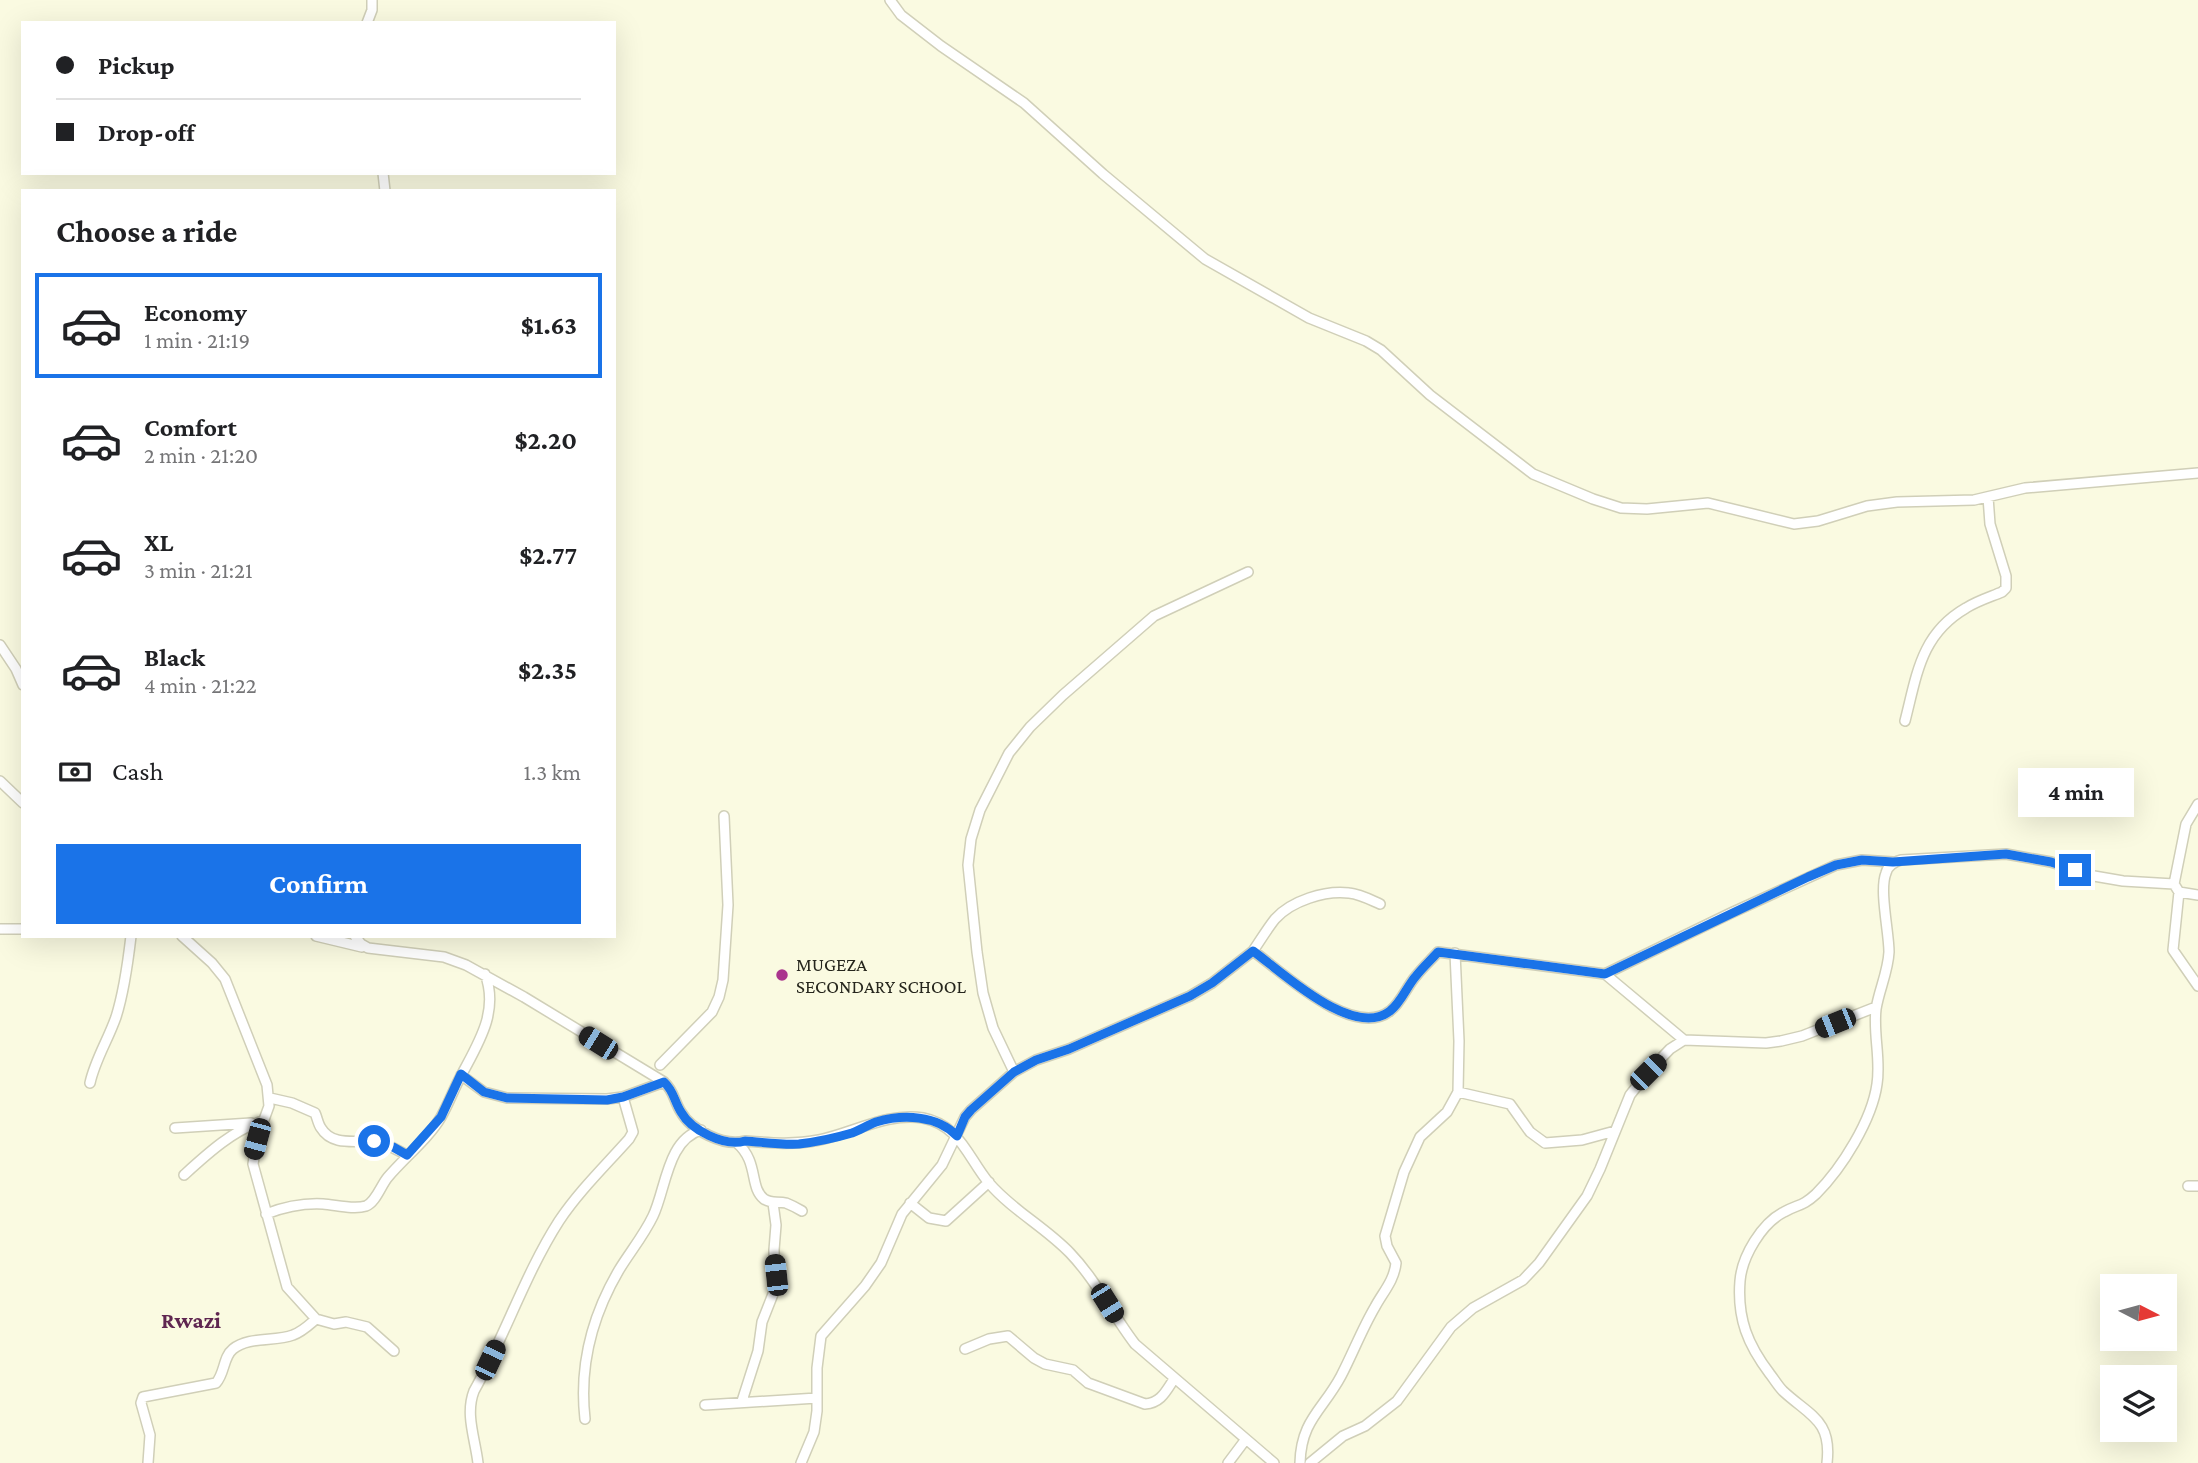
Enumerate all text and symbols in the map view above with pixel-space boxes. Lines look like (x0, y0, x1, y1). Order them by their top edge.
text: Pickup (98, 51, 175, 80)
text: Drop-off (98, 118, 195, 147)
text: Choose a ride (56, 213, 237, 249)
icon: car (60, 294, 123, 357)
text: Economy (144, 298, 247, 327)
text: $1.63 (521, 311, 577, 340)
text: 1 min · 21:19 (144, 327, 250, 353)
icon: car (60, 409, 123, 472)
text: Comfort (144, 413, 237, 442)
text: $2.20 (514, 426, 577, 455)
text: 2 min · 21:20 (144, 442, 258, 468)
icon: car (60, 524, 123, 587)
text: XL (144, 528, 173, 557)
text: $2.77 (519, 541, 577, 570)
text: 3 min · 21:21 (144, 557, 253, 583)
icon: car (60, 639, 123, 702)
text: Black (144, 643, 205, 672)
text: $2.35 (518, 656, 577, 685)
text: 4 min · 21:22 (144, 672, 257, 698)
icon: cash (56, 753, 94, 791)
text: Cash (112, 757, 163, 786)
text: 1.3 km (523, 759, 581, 785)
callout: 4 min (2017, 768, 2133, 818)
text: 4 min (2048, 779, 2104, 805)
button: Confirm (56, 844, 581, 924)
route end (2059, 854, 2091, 886)
place label: MUGEZA SECONDARY SCHOOL (796, 954, 967, 997)
marker: MUGEZA SECONDARY SCHOOL (774, 967, 790, 983)
car (1812, 1005, 1859, 1041)
car (575, 1023, 622, 1063)
car (1626, 1050, 1671, 1094)
car (242, 1116, 273, 1162)
route start (358, 1125, 390, 1157)
car (764, 1253, 789, 1297)
north arrow (2100, 1274, 2177, 1351)
map controls (2100, 1274, 2177, 1442)
car (1087, 1280, 1128, 1326)
district label: Rwazi (161, 1307, 221, 1333)
car (472, 1337, 509, 1383)
button: layers (2100, 1365, 2177, 1442)

